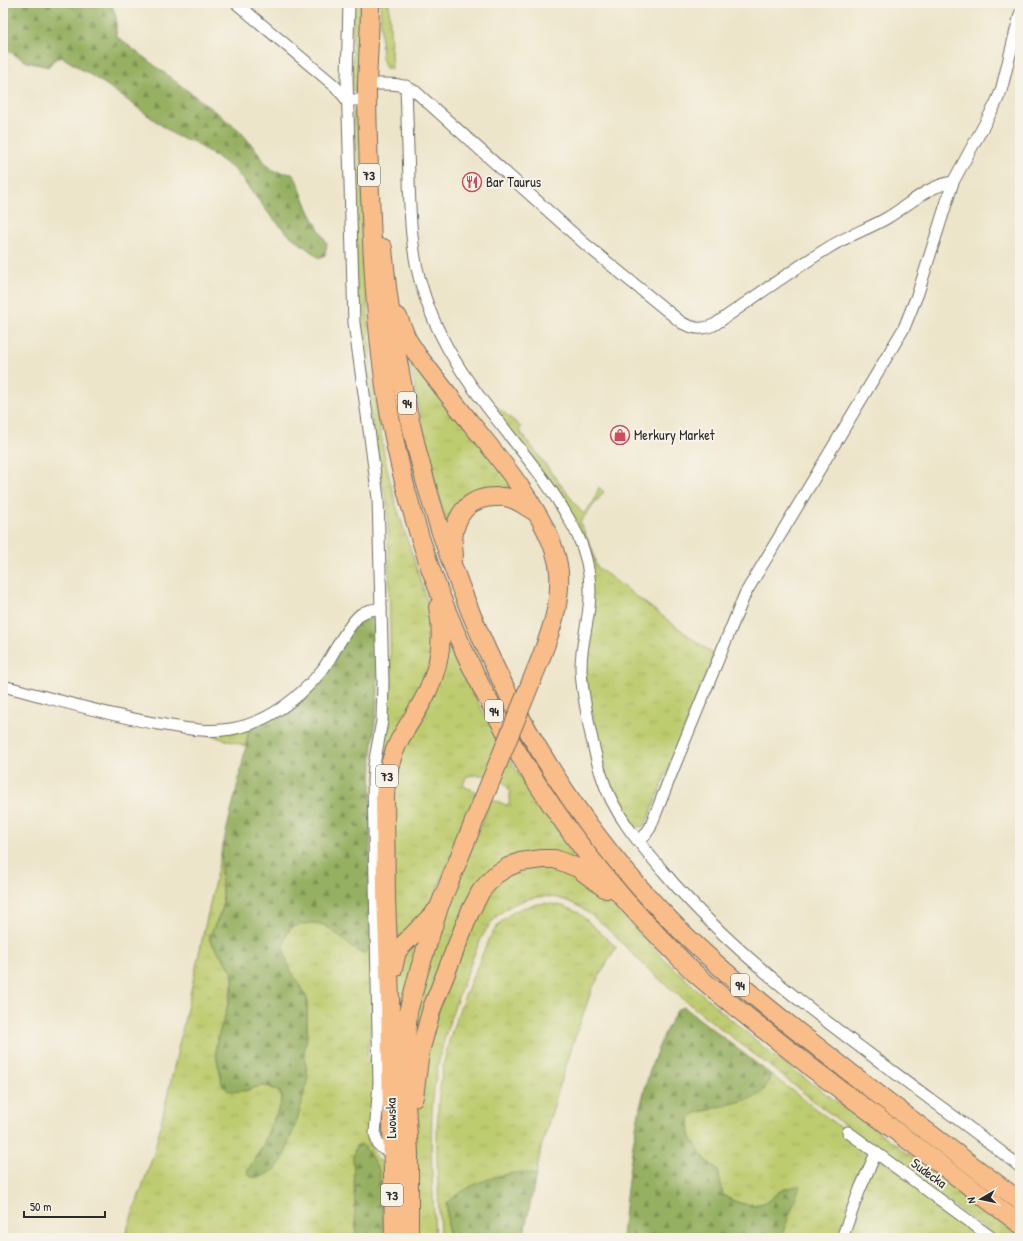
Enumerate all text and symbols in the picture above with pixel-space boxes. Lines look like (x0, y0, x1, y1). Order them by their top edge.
road number: 73 (358, 164, 380, 186)
restaurant icon: Bar Taurus (461, 171, 483, 193)
place label: Bar Taurus (486, 172, 541, 191)
road number: 94 (398, 392, 416, 414)
shop icon: Merkury Market (609, 424, 631, 446)
place label: Merkury Market (634, 425, 715, 445)
road number: 94 (485, 700, 503, 722)
road number: 73 (376, 765, 398, 787)
road number: 94 (731, 974, 749, 996)
street label: Lwowska (381, 1097, 400, 1138)
street label: Sudecka (908, 1153, 951, 1192)
north arrow (961, 1179, 1001, 1219)
road number: 73 (381, 1184, 403, 1206)
scale bar (24, 1193, 105, 1219)
text: N (964, 1196, 978, 1205)
text: 50 m (30, 1198, 51, 1215)

